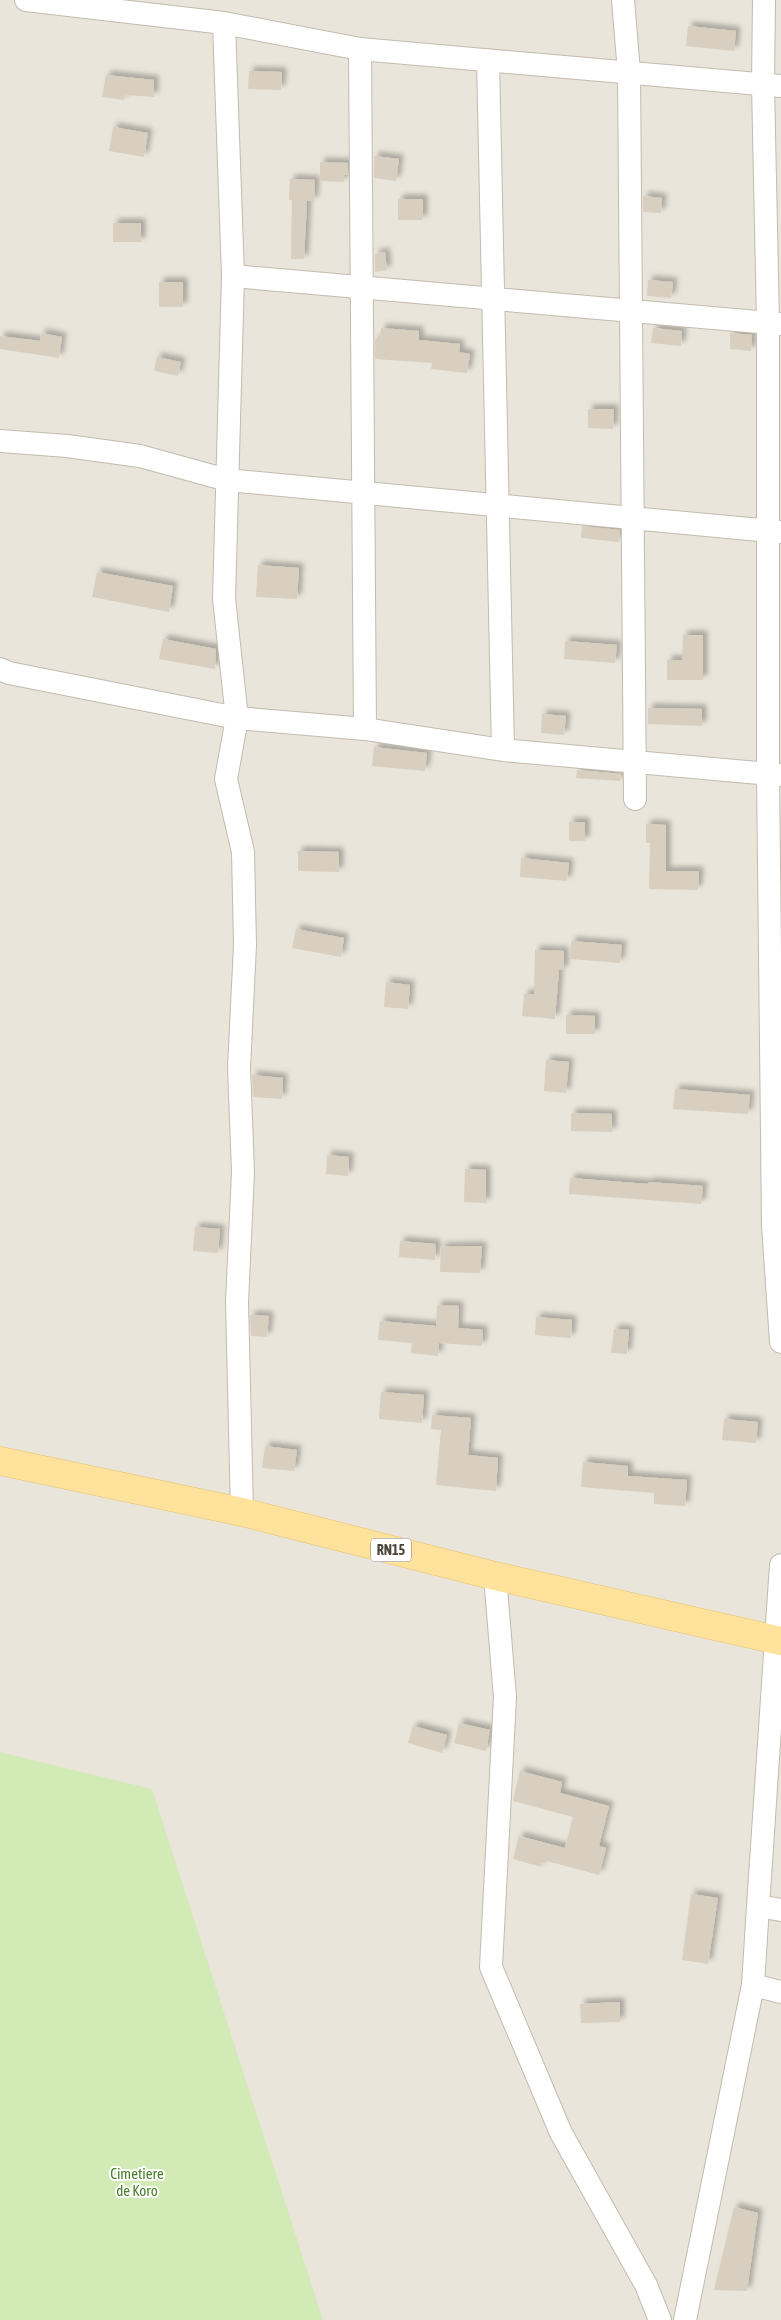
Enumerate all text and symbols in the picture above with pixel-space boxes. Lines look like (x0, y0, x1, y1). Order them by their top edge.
road number: RN15 (371, 1538, 411, 1562)
park label: Cimetiere de Koro (110, 2165, 164, 2199)

